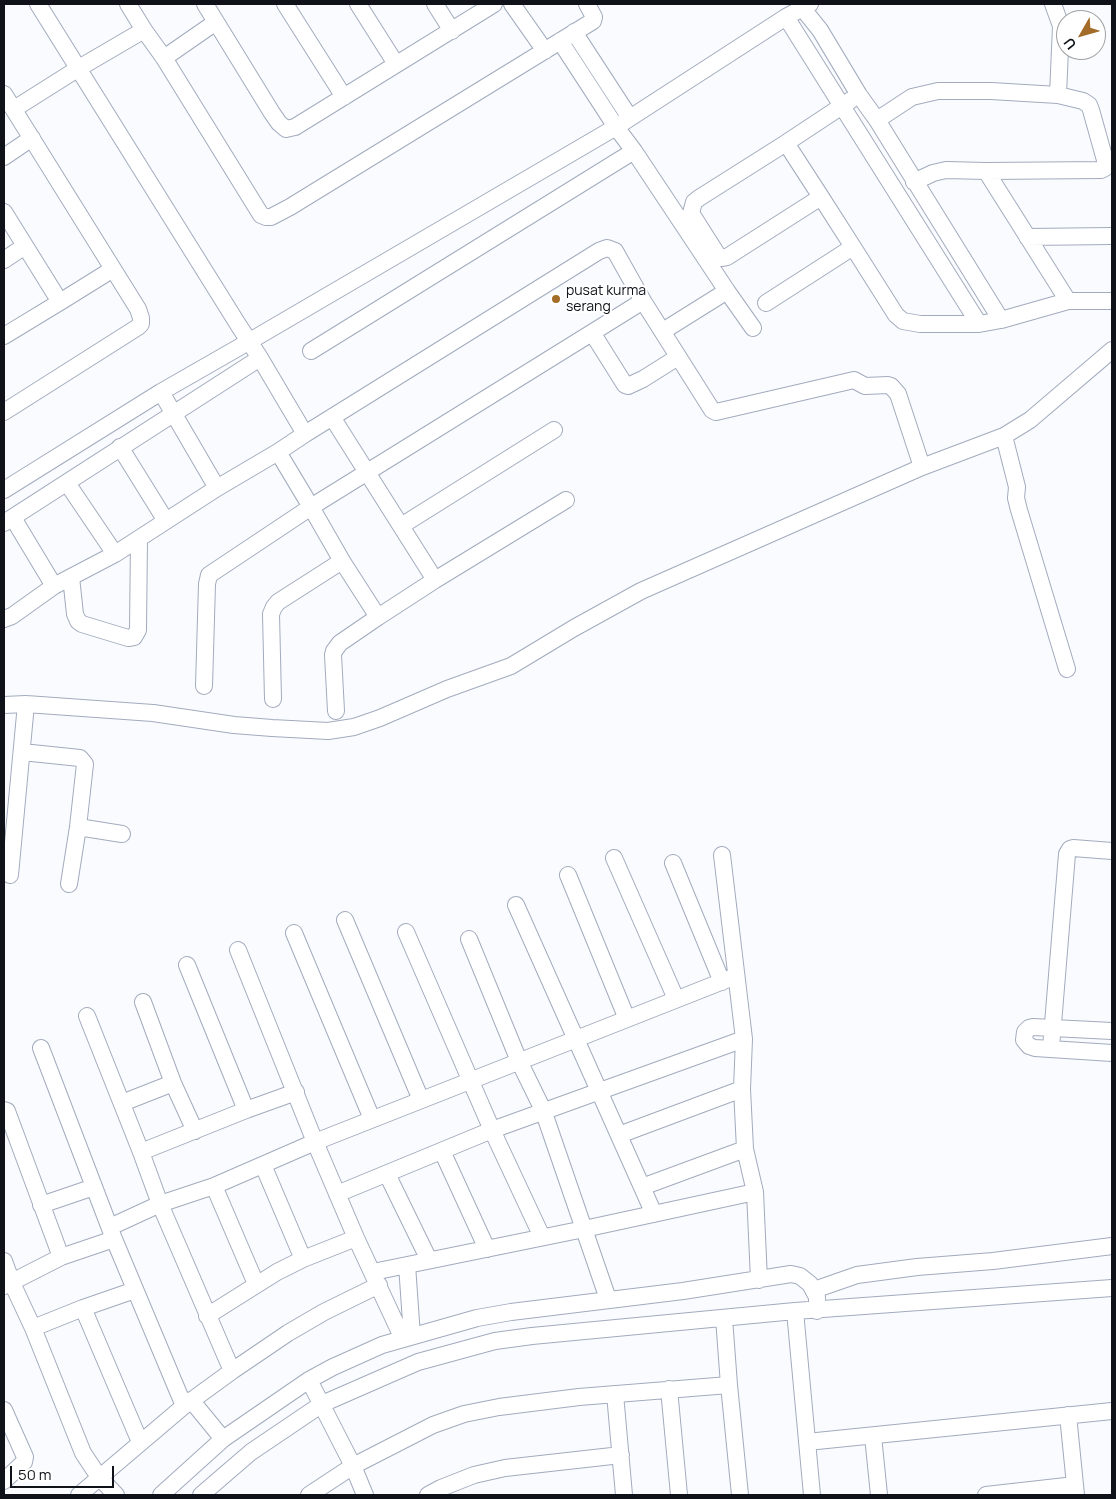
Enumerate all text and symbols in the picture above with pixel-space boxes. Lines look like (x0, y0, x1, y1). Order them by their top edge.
north arrow (1056, 10, 1106, 60)
text: U (1059, 34, 1080, 54)
place label: pusat kurma serang (566, 283, 646, 316)
marker: pusat kurma serang (550, 293, 562, 305)
scale bar (12, 1456, 116, 1488)
text: 50 m (18, 1464, 52, 1485)

